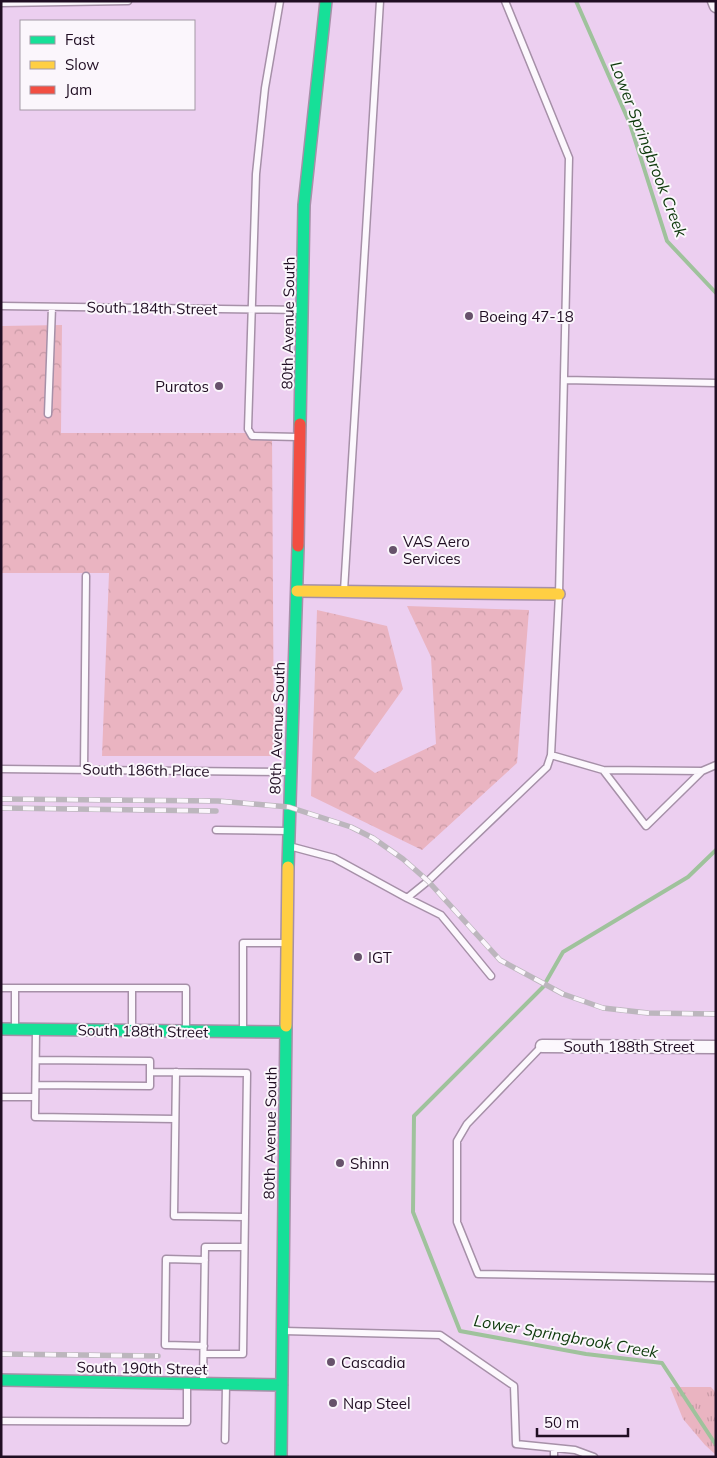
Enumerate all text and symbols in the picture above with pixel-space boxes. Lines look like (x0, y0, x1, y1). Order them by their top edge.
legend (20, 20, 195, 110)
text: Fast (65, 30, 95, 49)
text: Slow (65, 55, 99, 74)
water label: Lower Springbrook Creek (606, 58, 692, 240)
text: Jam (65, 80, 92, 99)
street label: 80th Avenue South (277, 256, 299, 390)
street label: South 184th Street (86, 297, 218, 319)
place label: Boeing 47-18 (479, 307, 574, 326)
marker: Boeing 47-18 (463, 310, 475, 322)
place label: Puratos (155, 377, 209, 396)
marker: Puratos (213, 380, 225, 392)
place label: VAS Aero Services (403, 532, 470, 568)
marker: VAS Aero Services (387, 544, 399, 556)
street label: 80th Avenue South (265, 661, 289, 795)
street label: South 186th Place (82, 759, 210, 781)
place label: IGT (368, 948, 392, 967)
marker: IGT (352, 951, 364, 963)
street label: South 188th Street (77, 1020, 209, 1042)
street label: South 188th Street (564, 1037, 694, 1056)
street label: 80th Avenue South (259, 1066, 281, 1200)
place label: Shinn (350, 1154, 389, 1173)
marker: Shinn (334, 1157, 346, 1169)
water label: Lower Springbrook Creek (472, 1310, 660, 1362)
place label: Cascadia (341, 1353, 405, 1372)
marker: Cascadia (325, 1356, 337, 1368)
street label: South 190th Street (76, 1357, 208, 1379)
place label: Nap Steel (343, 1394, 411, 1413)
marker: Nap Steel (327, 1397, 339, 1409)
scale bar (537, 1406, 628, 1438)
text: 50 m (544, 1413, 579, 1432)

